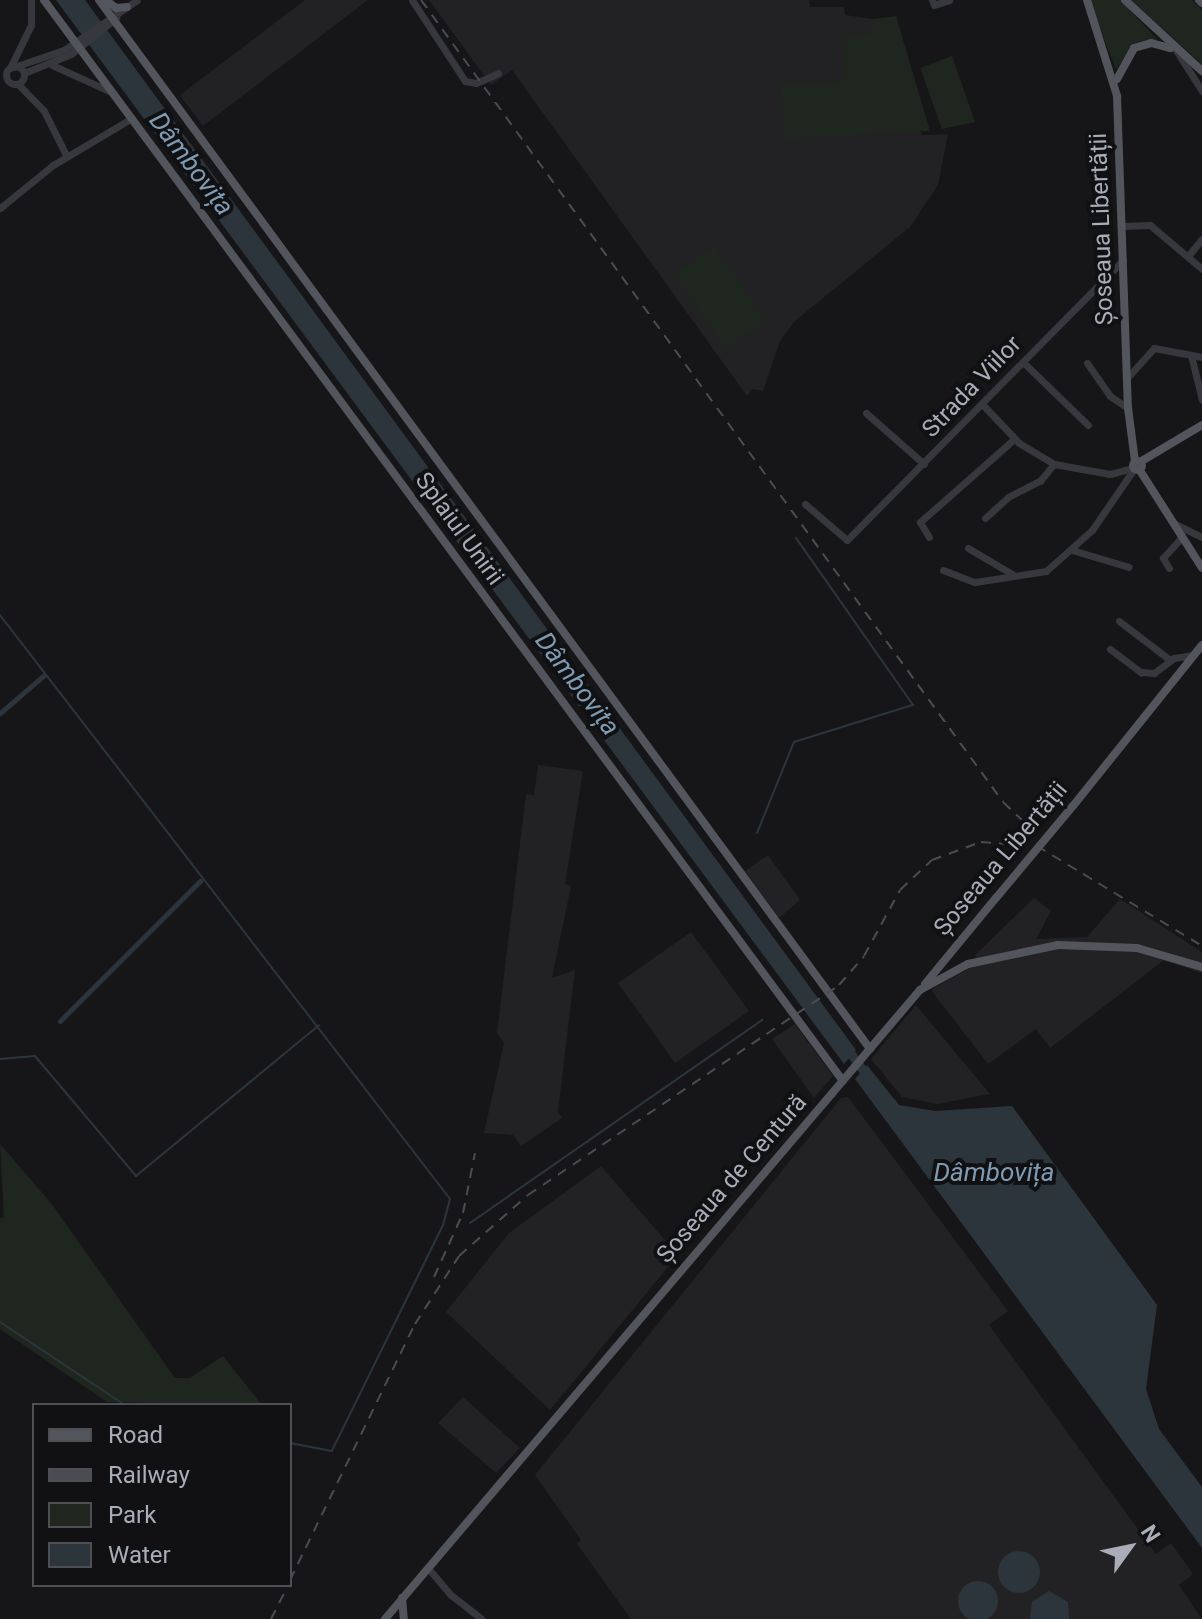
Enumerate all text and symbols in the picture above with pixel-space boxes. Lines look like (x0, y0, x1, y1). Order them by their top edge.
water label: Dâmbovița (142, 106, 240, 222)
street label: Șoseaua Libertății (1084, 132, 1120, 326)
street label: Strada Viilor (916, 330, 1028, 444)
street label: Splaiul Unirii (409, 467, 509, 591)
water label: Dâmbovița (528, 626, 626, 742)
street label: Șoseaua Libertății (928, 776, 1074, 942)
street label: Șoseaua de Centură (651, 1089, 813, 1269)
water label: Dâmbovița (933, 1157, 1055, 1189)
legend (32, 1403, 292, 1587)
text: Road (108, 1421, 163, 1449)
text: Railway (108, 1461, 190, 1489)
text: Park (108, 1501, 156, 1529)
north arrow (1090, 1507, 1170, 1587)
text: N (1136, 1520, 1165, 1547)
text: Water (108, 1541, 171, 1569)

